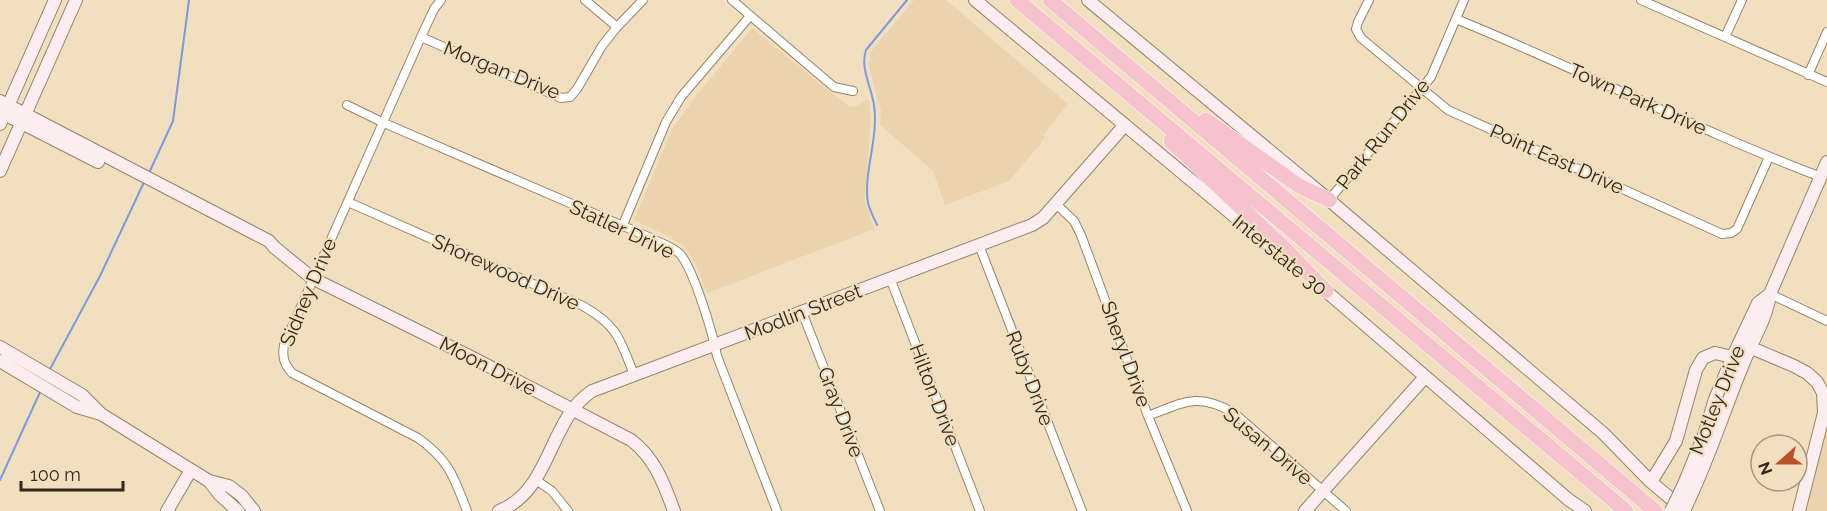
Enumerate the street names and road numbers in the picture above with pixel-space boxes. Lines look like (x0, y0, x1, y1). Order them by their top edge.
street label: Morgan Drive (440, 36, 564, 104)
street label: Town Park Drive (1565, 58, 1711, 140)
street label: Park Run Drive (1331, 74, 1435, 194)
street label: Point East Drive (1486, 119, 1628, 199)
street label: Statler Drive (566, 194, 678, 264)
street label: Interstate 30 (1228, 209, 1332, 301)
street label: Shorewood Drive (429, 229, 584, 315)
street label: Sidney Drive (274, 234, 342, 350)
street label: Modlin Street (741, 279, 865, 345)
street label: Sheryl Drive (1096, 298, 1156, 411)
street label: Ruby Drive (1001, 327, 1059, 429)
street label: Moon Drive (435, 331, 541, 401)
street label: Hilton Drive (905, 341, 966, 450)
street label: Motley Drive (1684, 342, 1750, 458)
street label: Gray Drive (813, 363, 869, 461)
street label: Susan Drive (1219, 402, 1318, 490)

